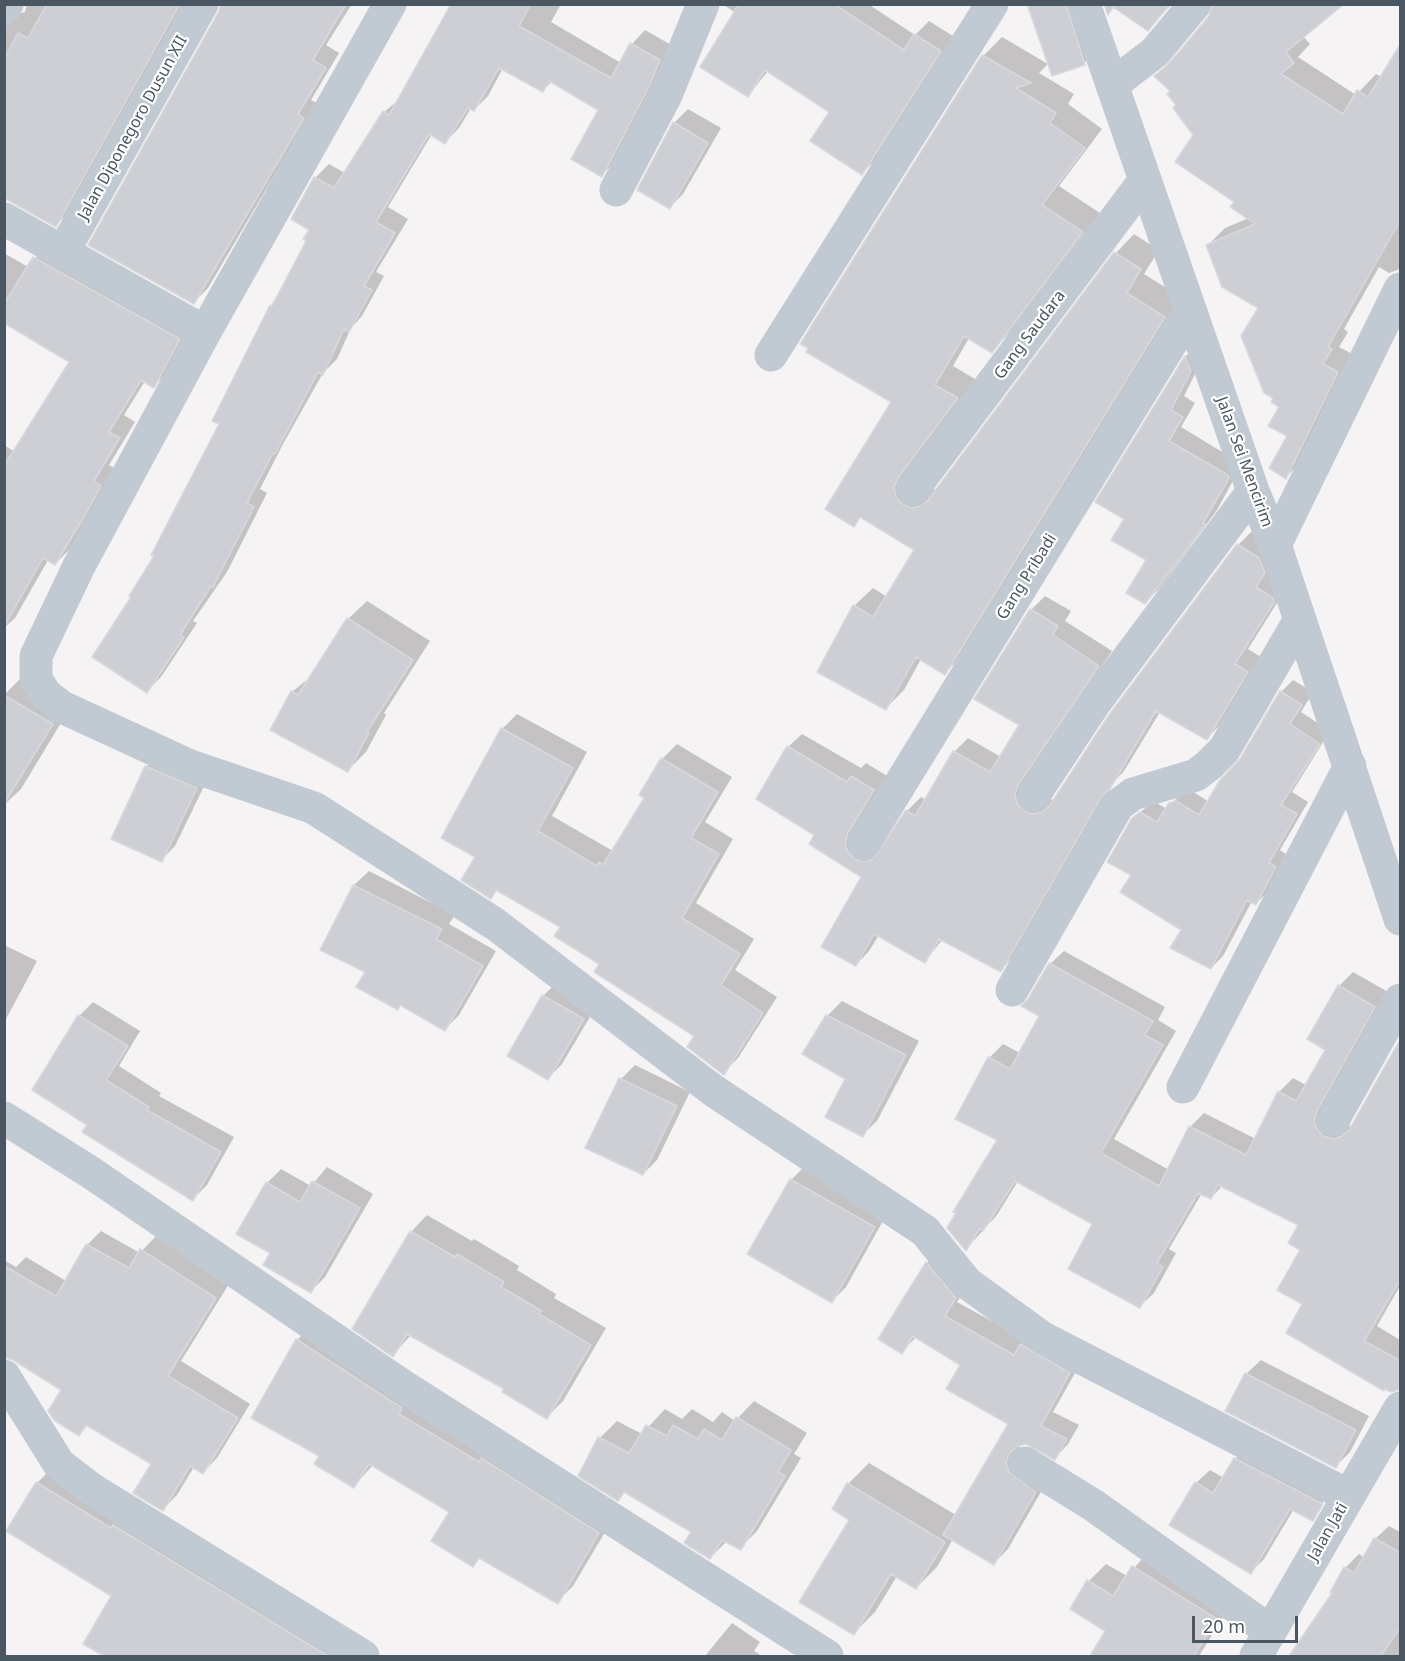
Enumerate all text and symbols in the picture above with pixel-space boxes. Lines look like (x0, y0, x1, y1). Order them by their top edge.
street label: Jalan Diponegoro Dusun XII (74, 32, 192, 224)
street label: Gang Saudara (990, 287, 1070, 383)
street label: Jalan Sei Mencirim (1211, 394, 1277, 530)
street label: Gang Pribadi (993, 530, 1061, 624)
street label: Jalan Jati (1304, 1500, 1352, 1564)
scale bar (1195, 1604, 1302, 1642)
text: 20 m (1203, 1614, 1245, 1638)

